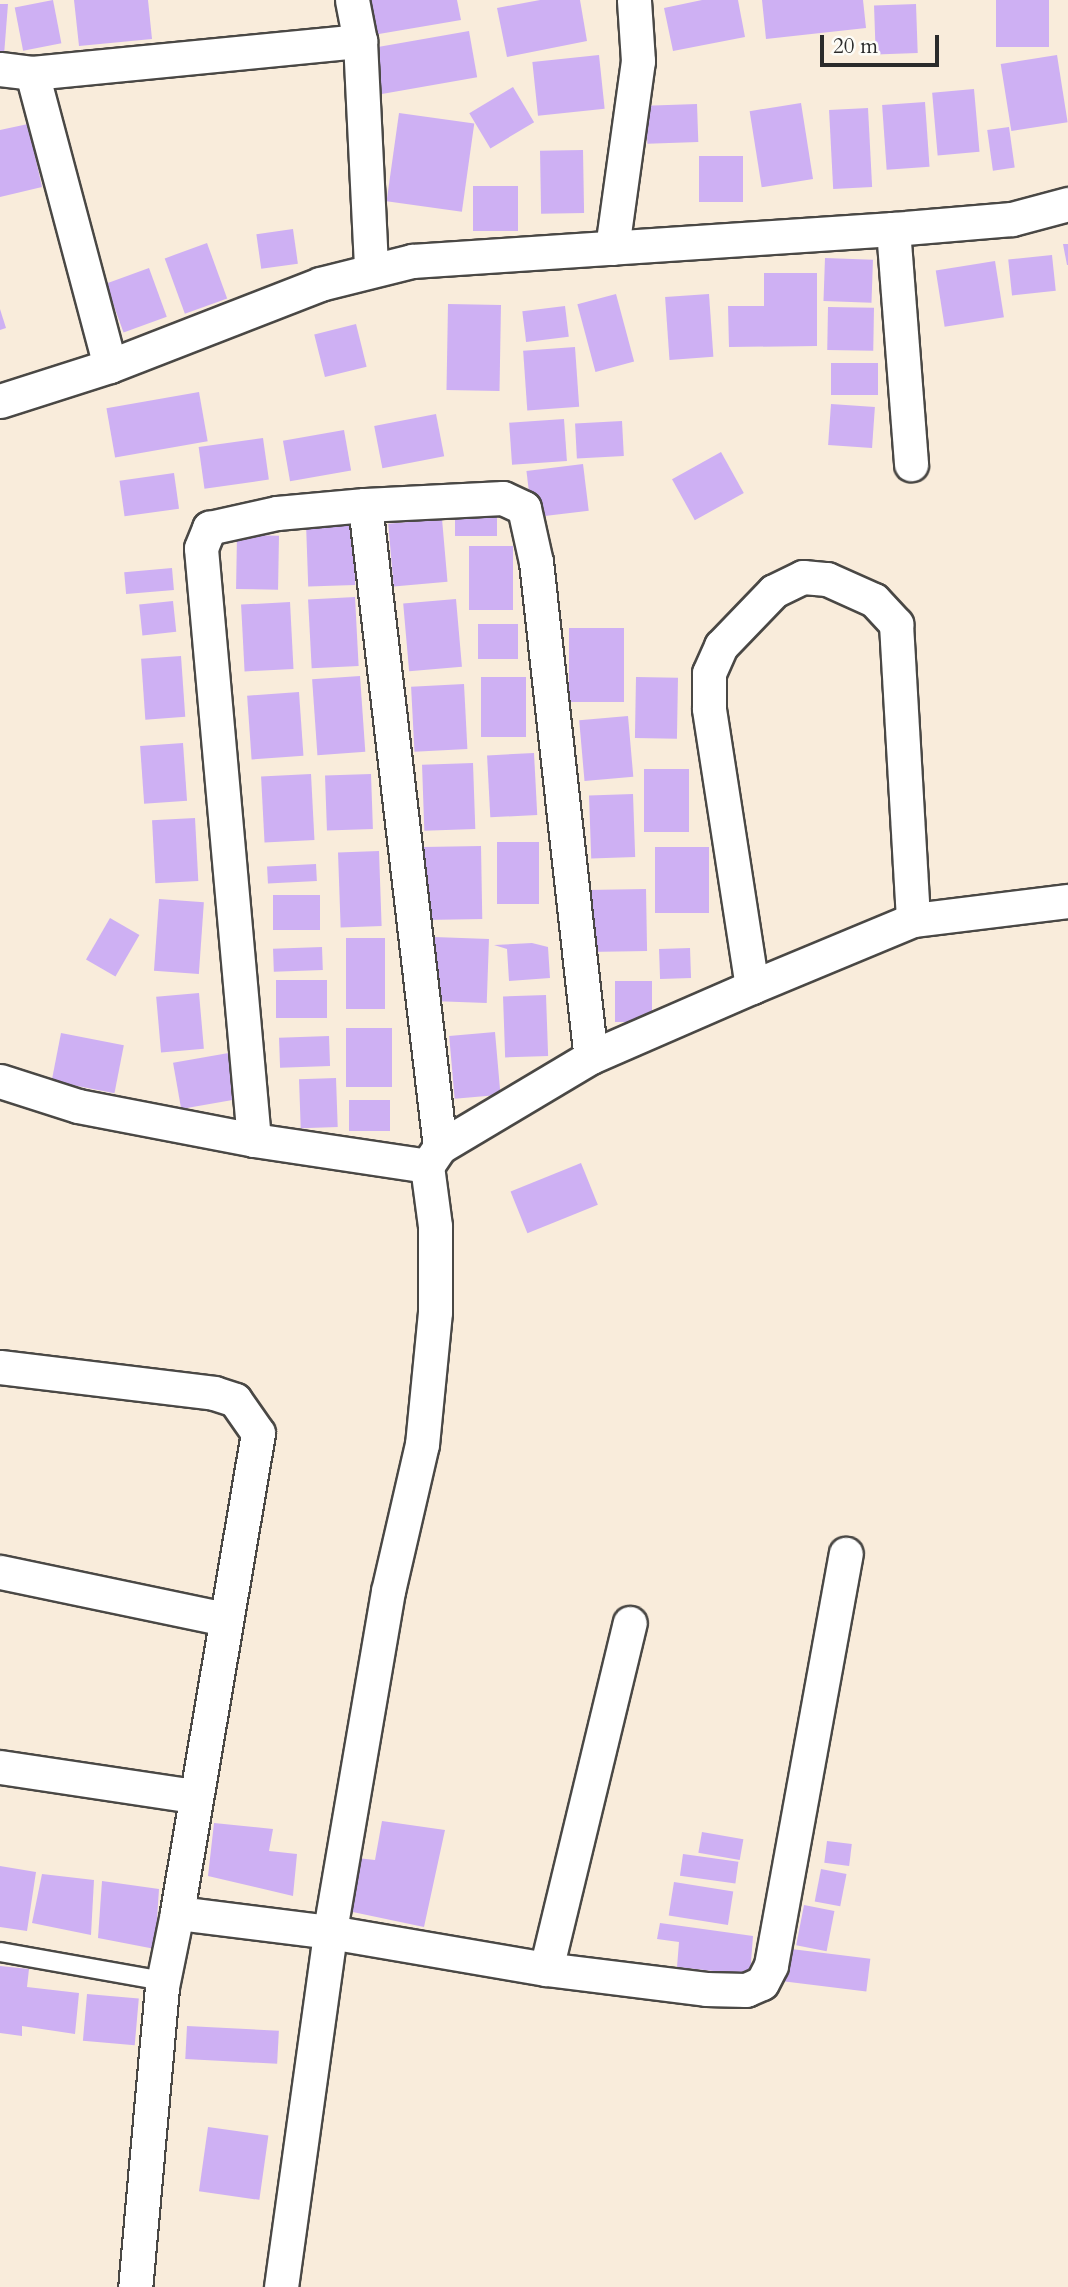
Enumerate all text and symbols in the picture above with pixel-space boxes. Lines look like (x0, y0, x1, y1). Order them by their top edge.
scale bar (823, 21, 942, 65)
text: 20 m (833, 32, 878, 61)

